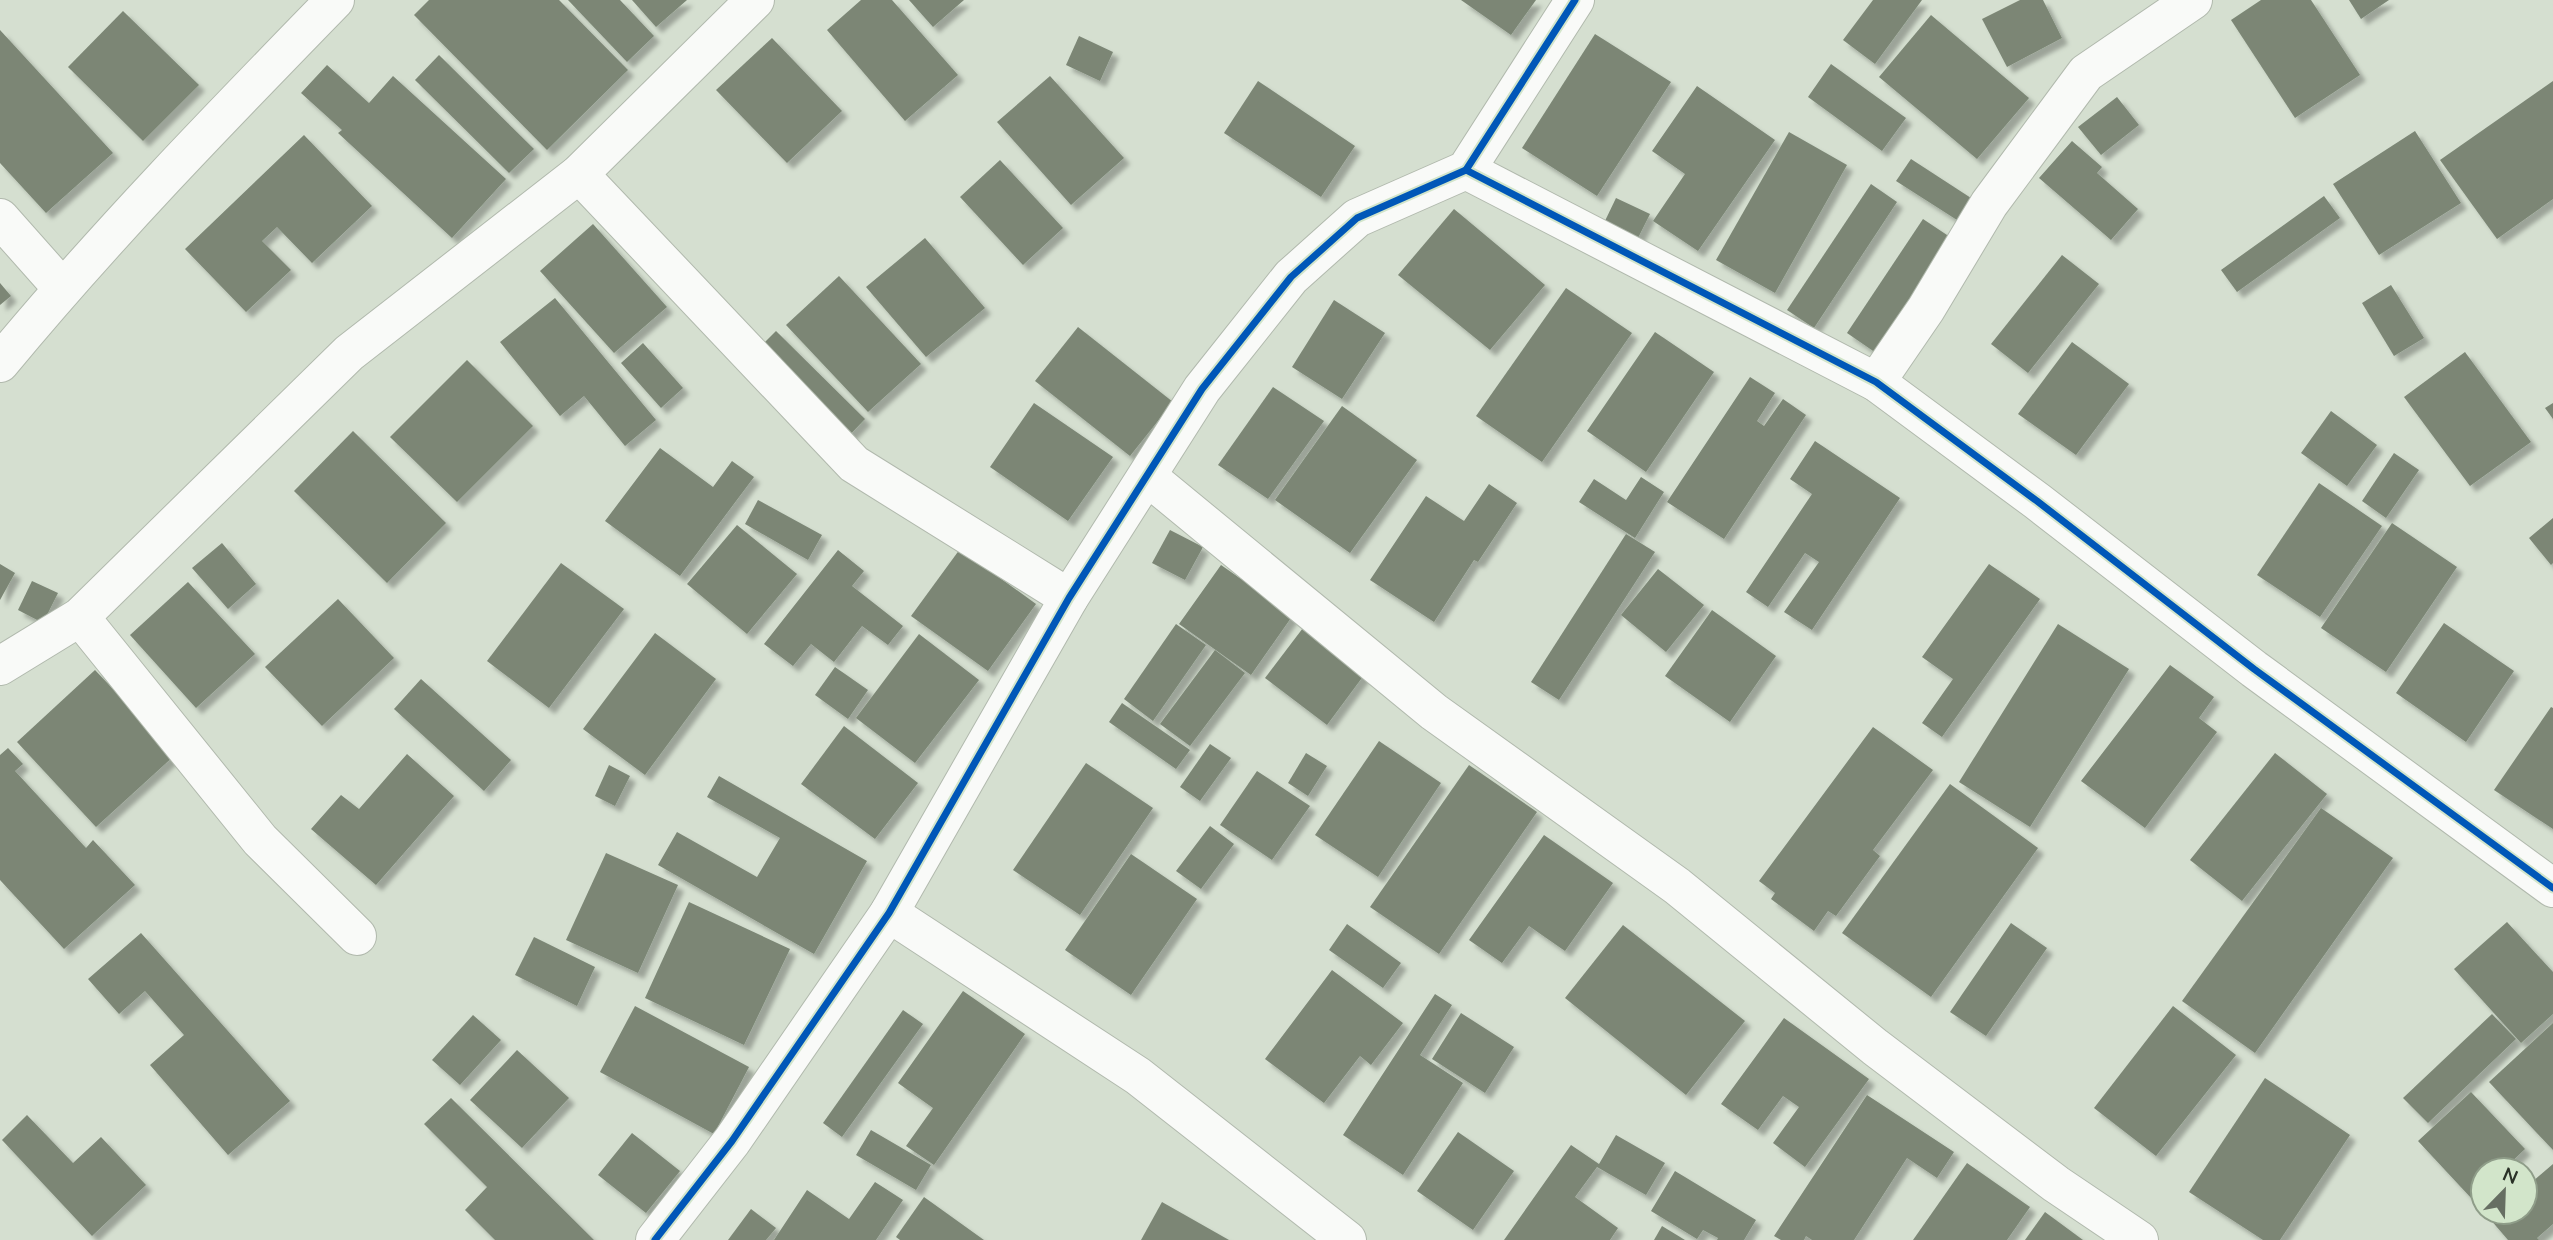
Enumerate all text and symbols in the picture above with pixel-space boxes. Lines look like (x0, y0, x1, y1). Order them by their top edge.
north arrow (2469, 1156, 2539, 1226)
text: N (2499, 1162, 2522, 1191)

